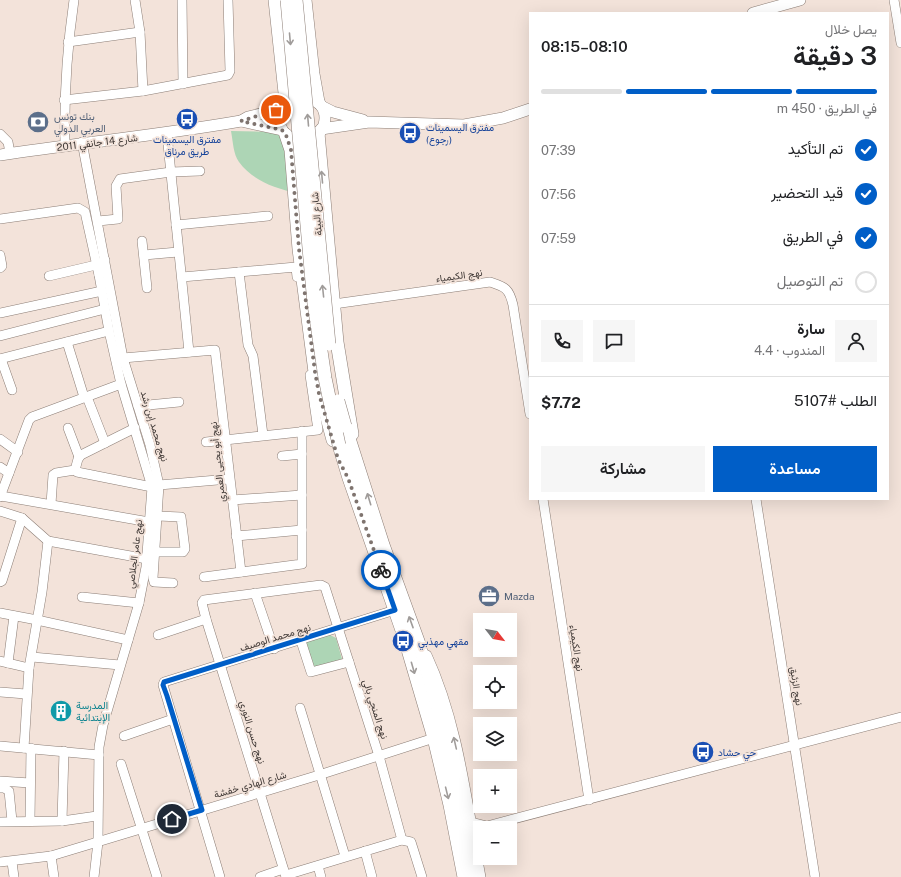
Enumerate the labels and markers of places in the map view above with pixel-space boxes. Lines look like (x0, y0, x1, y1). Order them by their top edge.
pin (259, 93, 293, 127)
bus stop icon: مفترق اليسمينات طريق مرناق (174, 106, 200, 132)
bank icon: بنك تونس العربي الدولي (25, 109, 51, 135)
place label: بنك تونس العربي الدولي (54, 110, 106, 137)
bus stop icon: مفترق اليسمينات (رجوع) (397, 120, 423, 146)
place label: مفترق اليسمينات (رجوع) (426, 121, 494, 146)
place label: مفترق اليسمينات طريق مرناق (153, 133, 221, 158)
office icon: Mazda (476, 583, 502, 609)
place label: Mazda (504, 590, 535, 602)
bus stop icon: مقهي مهذبي (390, 628, 416, 654)
place label: مقهي مهذبي (418, 635, 469, 650)
building icon: المدرسة الإبتدائية (48, 698, 74, 724)
place label: المدرسة الإبتدائية (76, 699, 110, 724)
bus stop icon: حي حشاد (690, 739, 716, 765)
place label: حي حشاد (718, 746, 756, 761)
pin (155, 802, 189, 836)

